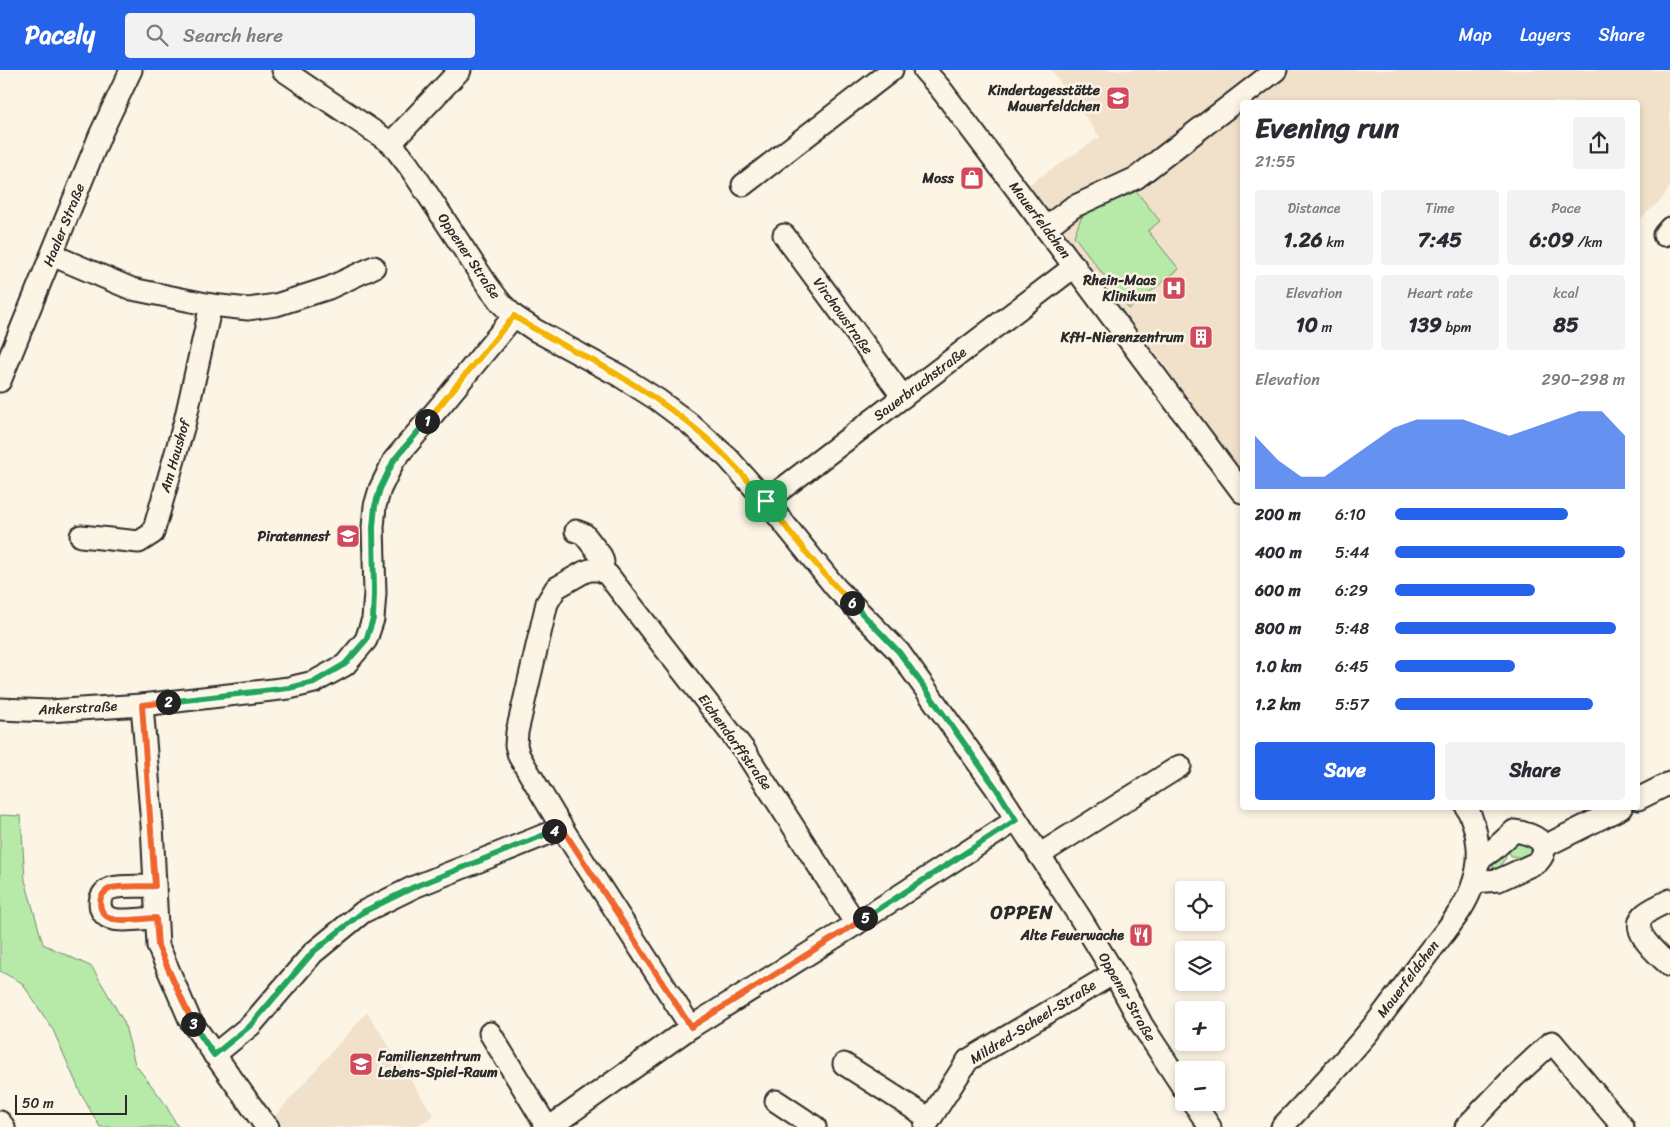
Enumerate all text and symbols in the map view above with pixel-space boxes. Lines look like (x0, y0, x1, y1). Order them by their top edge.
search box (125, 13, 475, 58)
text: Pacely (25, 14, 95, 56)
text: Search here (183, 19, 283, 52)
text: Map (1459, 19, 1492, 51)
text: Layers (1520, 19, 1571, 51)
text: Share (1599, 19, 1645, 51)
icon: search (143, 21, 171, 49)
place label: Kindertagesstätte Mauerfeldchen (987, 78, 1101, 119)
school or university icon: Kindertagesstätte Mauerfeldchen (1105, 85, 1131, 111)
text: Evening run (1255, 103, 1399, 152)
button: share (1573, 117, 1625, 169)
text: 21:55 (1255, 147, 1295, 176)
shop icon: Moss (959, 165, 985, 191)
place label: Moss (922, 166, 955, 191)
street label: Mauerfeldchen (1002, 176, 1078, 265)
street label: Haaler Straße (36, 179, 92, 271)
text: Distance (1287, 196, 1341, 221)
text: Time (1425, 196, 1455, 221)
text: Pace (1551, 196, 1581, 221)
street label: Oppener Straße (431, 208, 507, 304)
text: 1.26 (1283, 221, 1323, 259)
text: 7:45 (1418, 221, 1462, 259)
text: 6:09 (1529, 221, 1574, 259)
text: km (1323, 230, 1345, 255)
text: /km (1574, 230, 1603, 255)
place label: Rhein-Maas Klinikum (1082, 268, 1156, 309)
street label: Virchowstraße (806, 272, 880, 360)
hospital icon: Rhein-Maas Klinikum (1161, 275, 1187, 301)
text: Elevation (1286, 281, 1342, 306)
text: Heart rate (1407, 281, 1473, 306)
text: kcal (1553, 281, 1579, 306)
text: 10 (1296, 306, 1318, 344)
text: 139 (1409, 306, 1442, 344)
text: 85 (1553, 306, 1579, 344)
text: m (1318, 315, 1332, 340)
text: bpm (1442, 315, 1471, 340)
building icon: KfH-Nierenzentrum (1188, 324, 1214, 350)
place label: KfH-Nierenzentrum (1060, 325, 1184, 350)
street label: Sauerbruchstraße (868, 340, 972, 428)
text: Elevation (1255, 365, 1320, 394)
text: 290–298 m (1542, 365, 1625, 394)
pin: 1 (414, 408, 440, 434)
text: 1 (424, 409, 431, 434)
street label: Am Haushof (152, 415, 198, 496)
pin (745, 480, 787, 522)
icon: arrive (752, 487, 780, 515)
text: 200 m (1255, 500, 1301, 529)
text: 6:10 (1335, 500, 1366, 529)
school or university icon: Piratennest (335, 523, 361, 549)
place label: Piratennest (258, 524, 331, 549)
text: 400 m (1255, 538, 1302, 567)
text: 5:44 (1335, 538, 1370, 567)
text: 600 m (1255, 576, 1301, 605)
text: 6:29 (1335, 576, 1368, 605)
pin: 6 (840, 590, 864, 616)
text: 6 (849, 591, 856, 616)
text: 800 m (1255, 614, 1301, 643)
text: 5:48 (1335, 614, 1369, 643)
text: 1.0 km (1255, 652, 1302, 681)
text: 6:45 (1335, 652, 1369, 681)
street label: Eichendorffstraße (691, 688, 779, 796)
pin: 2 (156, 690, 180, 714)
text: 2 (164, 690, 173, 715)
text: 1.2 km (1255, 690, 1301, 719)
text: 5:57 (1335, 690, 1369, 719)
street label: Ankerstraße (37, 693, 118, 723)
button: Save (1255, 742, 1435, 800)
button: Share (1445, 742, 1625, 800)
pin: 4 (542, 818, 566, 844)
text: 4 (550, 819, 559, 844)
map controls (1175, 881, 1225, 1111)
button: locate (1175, 881, 1225, 931)
district label: OPPEN (990, 896, 1054, 929)
pin: 5 (852, 906, 878, 930)
text: 5 (861, 906, 870, 931)
restaurant icon: Alte Feuerwache (1128, 922, 1154, 948)
place label: Alte Feuerwache (1020, 923, 1124, 948)
street label: Mauerfeldchen (1370, 934, 1446, 1023)
button: layers (1175, 941, 1225, 991)
street label: Oppener Straße (1091, 948, 1163, 1046)
street label: Mildred-Scheel-Straße (965, 973, 1101, 1071)
button: + (1175, 1001, 1225, 1051)
pin: 3 (180, 1012, 206, 1036)
text: 3 (190, 1012, 197, 1037)
place label: Familienzentrum Lebens-Spiel-Raum (377, 1044, 498, 1085)
school or university icon: Familienzentrum Lebens-Spiel-Raum (348, 1051, 374, 1077)
button: − (1175, 1061, 1225, 1111)
text: 50 m (22, 1091, 54, 1116)
scale bar (15, 1092, 128, 1115)

